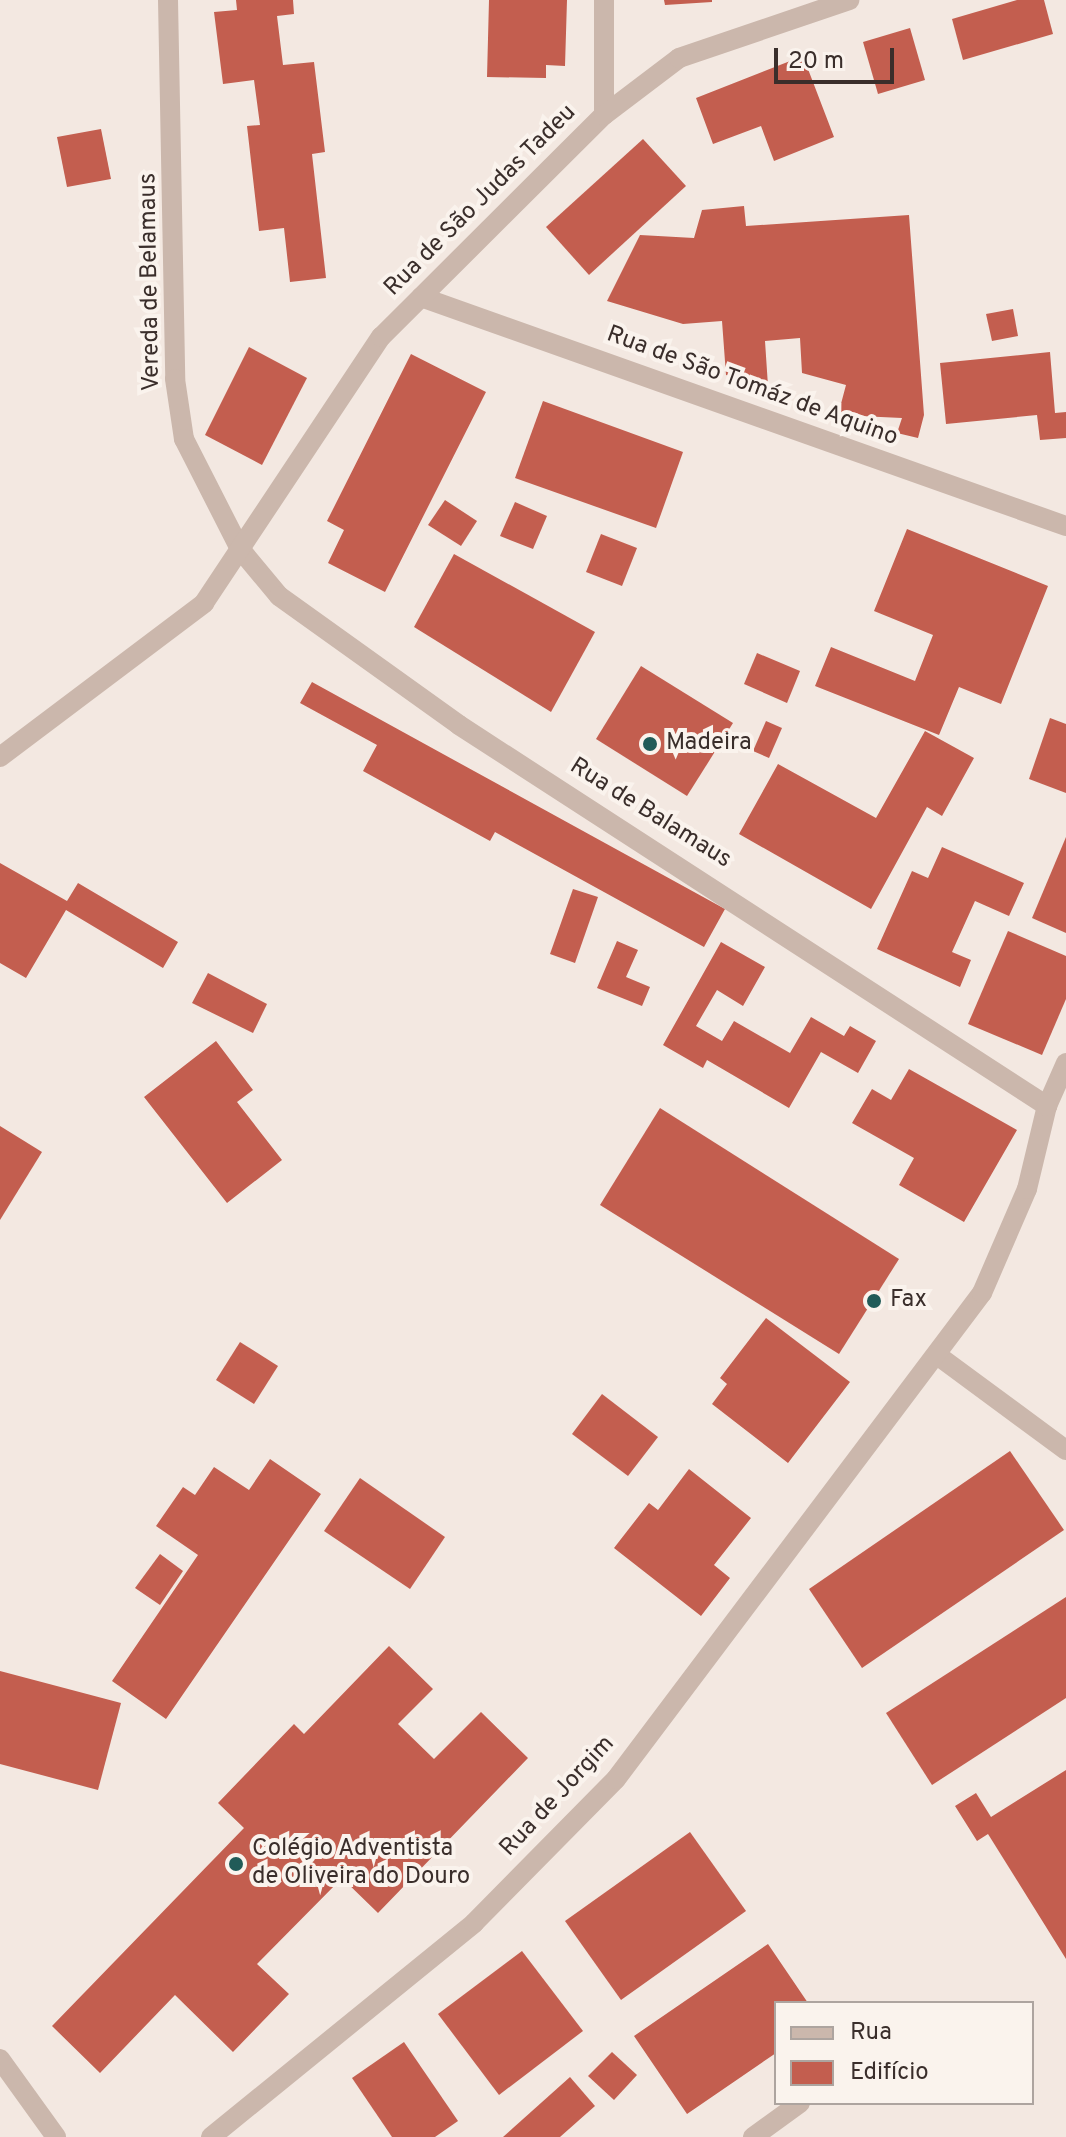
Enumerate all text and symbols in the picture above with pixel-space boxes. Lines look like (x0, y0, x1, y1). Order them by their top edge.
scale bar (778, 32, 898, 82)
text: 20 m (788, 47, 844, 77)
street label: Rua de São Judas Tadeu (379, 99, 583, 303)
street label: Vereda de Belamaus (135, 173, 167, 391)
street label: Rua de São Tomáz de Aquino (601, 320, 903, 454)
place label: Madeira (666, 730, 752, 758)
marker: Madeira (641, 735, 659, 753)
street label: Rua de Balamaus (564, 753, 736, 875)
place label: Fax (890, 1287, 927, 1315)
marker: Fax (865, 1292, 883, 1310)
street label: Rua de Jorgim (495, 1731, 621, 1863)
place label: Colégio Adventista de Oliveira do Douro (252, 1836, 470, 1892)
marker: Colégio Adventista de Oliveira do Douro (227, 1855, 245, 1873)
legend (774, 2001, 1034, 2105)
text: Rua (850, 2018, 892, 2048)
text: Edifício (850, 2058, 929, 2088)

